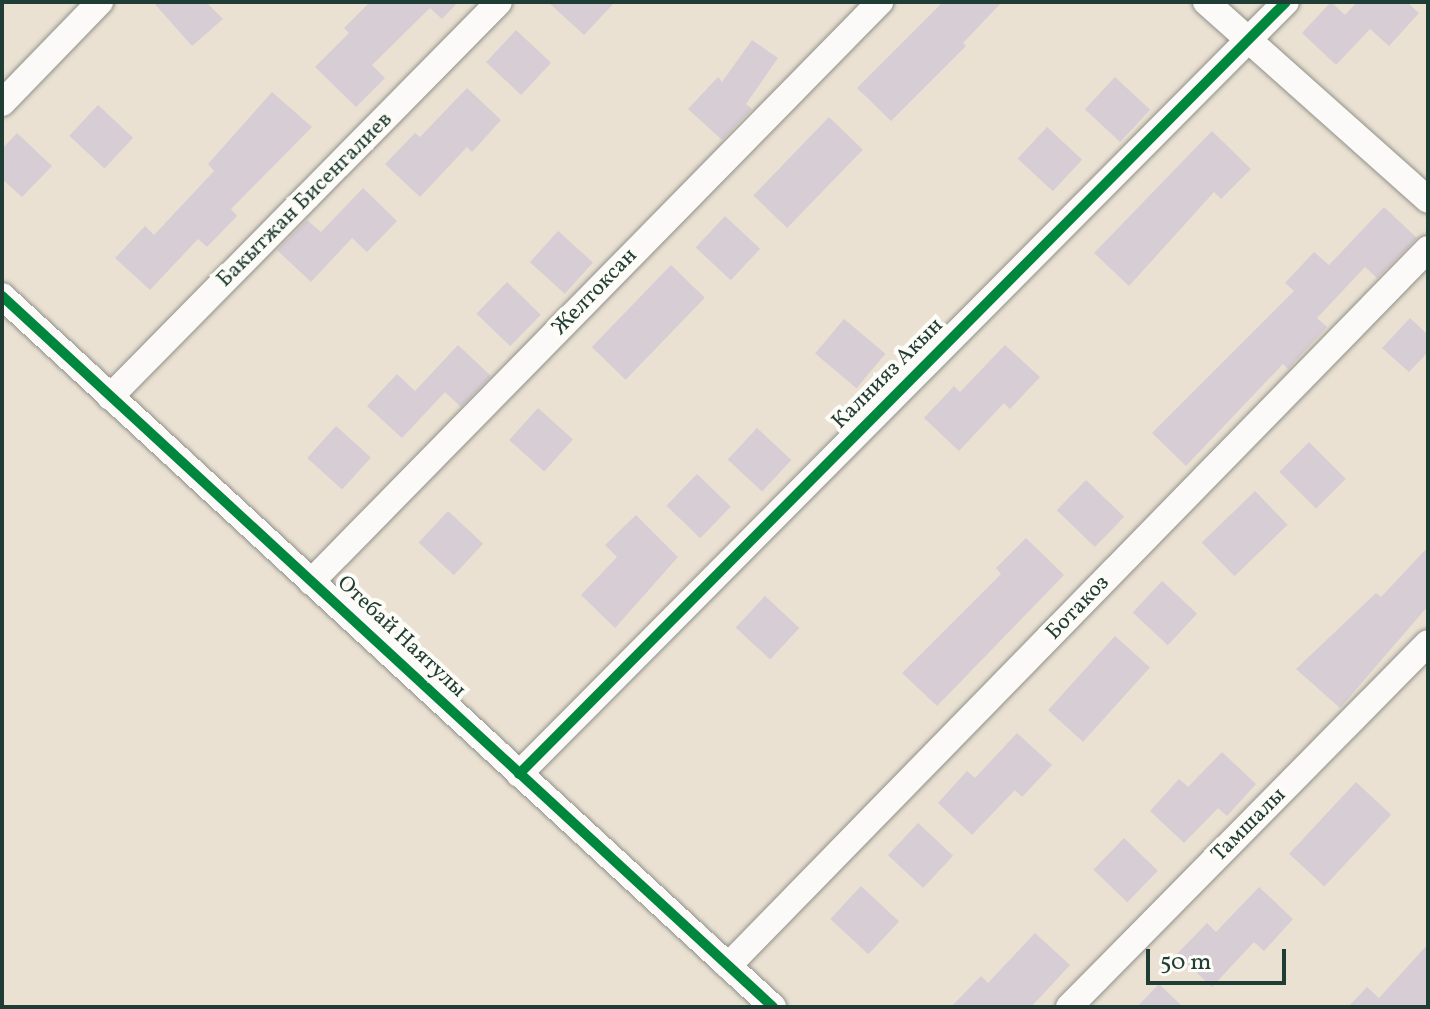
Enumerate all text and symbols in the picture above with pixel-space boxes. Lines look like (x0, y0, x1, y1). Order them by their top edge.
street label: Бакытжан Бисенгалиев (212, 107, 398, 293)
street label: Желтоксан (547, 243, 643, 341)
street label: Калнияз Акын (827, 313, 949, 435)
street label: Отебай Наятулы (331, 570, 471, 704)
street label: Ботакоз (1041, 570, 1115, 646)
street label: Тамшалы (1206, 782, 1292, 868)
scale bar (1150, 933, 1290, 983)
text: 50 m (1160, 946, 1212, 980)

